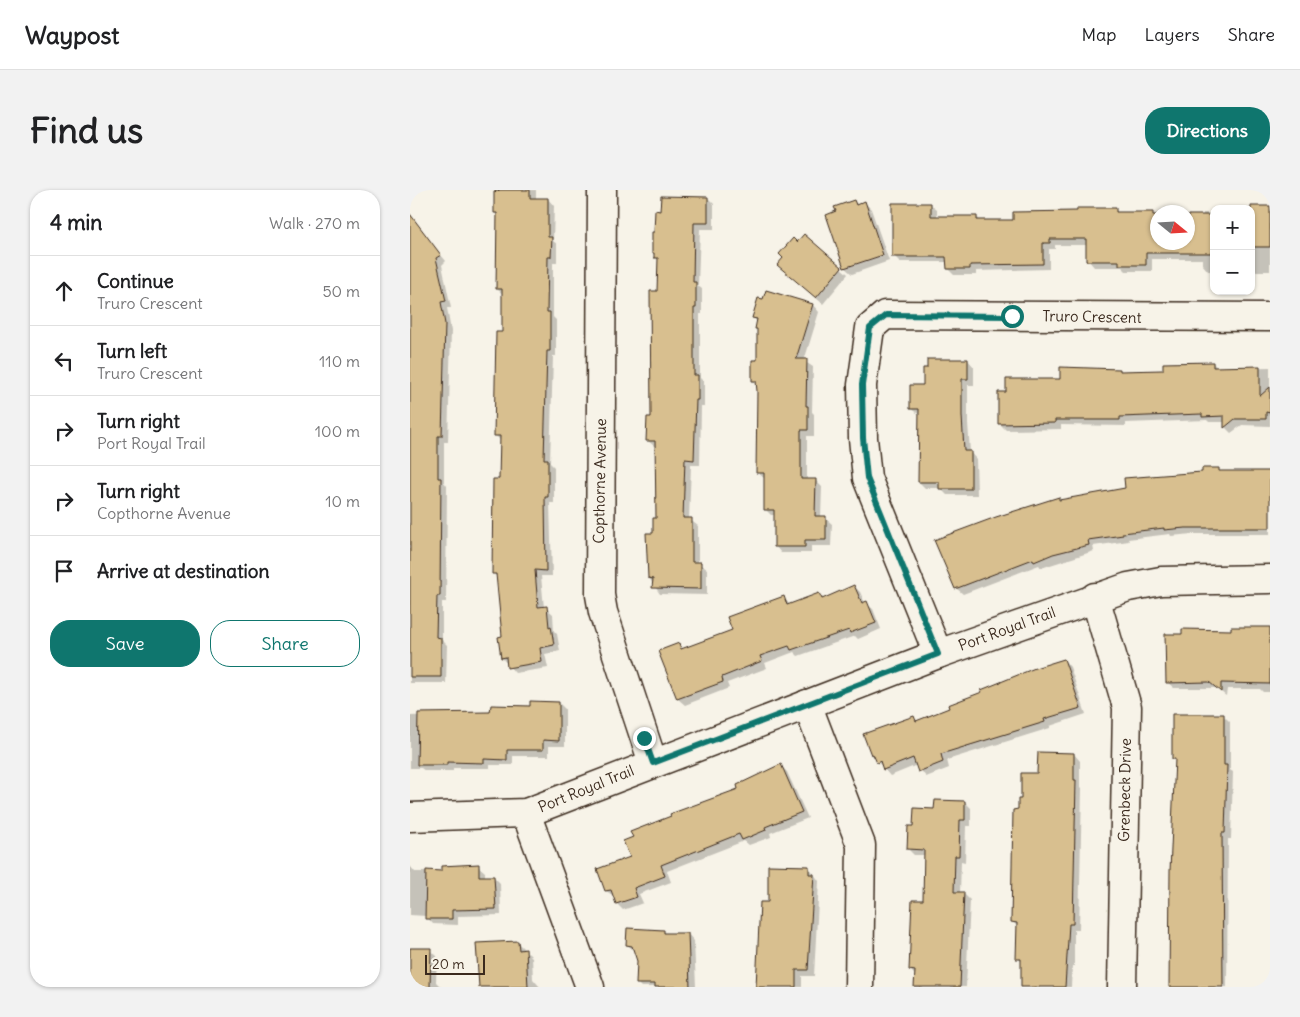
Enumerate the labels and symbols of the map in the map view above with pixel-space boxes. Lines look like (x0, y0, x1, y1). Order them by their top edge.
north arrow (1150, 205, 1195, 250)
route start (1001, 305, 1024, 328)
street label: Truro Crescent (1042, 306, 1142, 327)
street label: Copthorne Avenue (589, 418, 610, 544)
street label: Port Royal Trail (956, 602, 1058, 655)
route end (633, 727, 656, 750)
street label: Grenbeck Drive (1114, 738, 1135, 842)
street label: Port Royal Trail (535, 761, 637, 816)
scale bar (425, 952, 485, 975)

